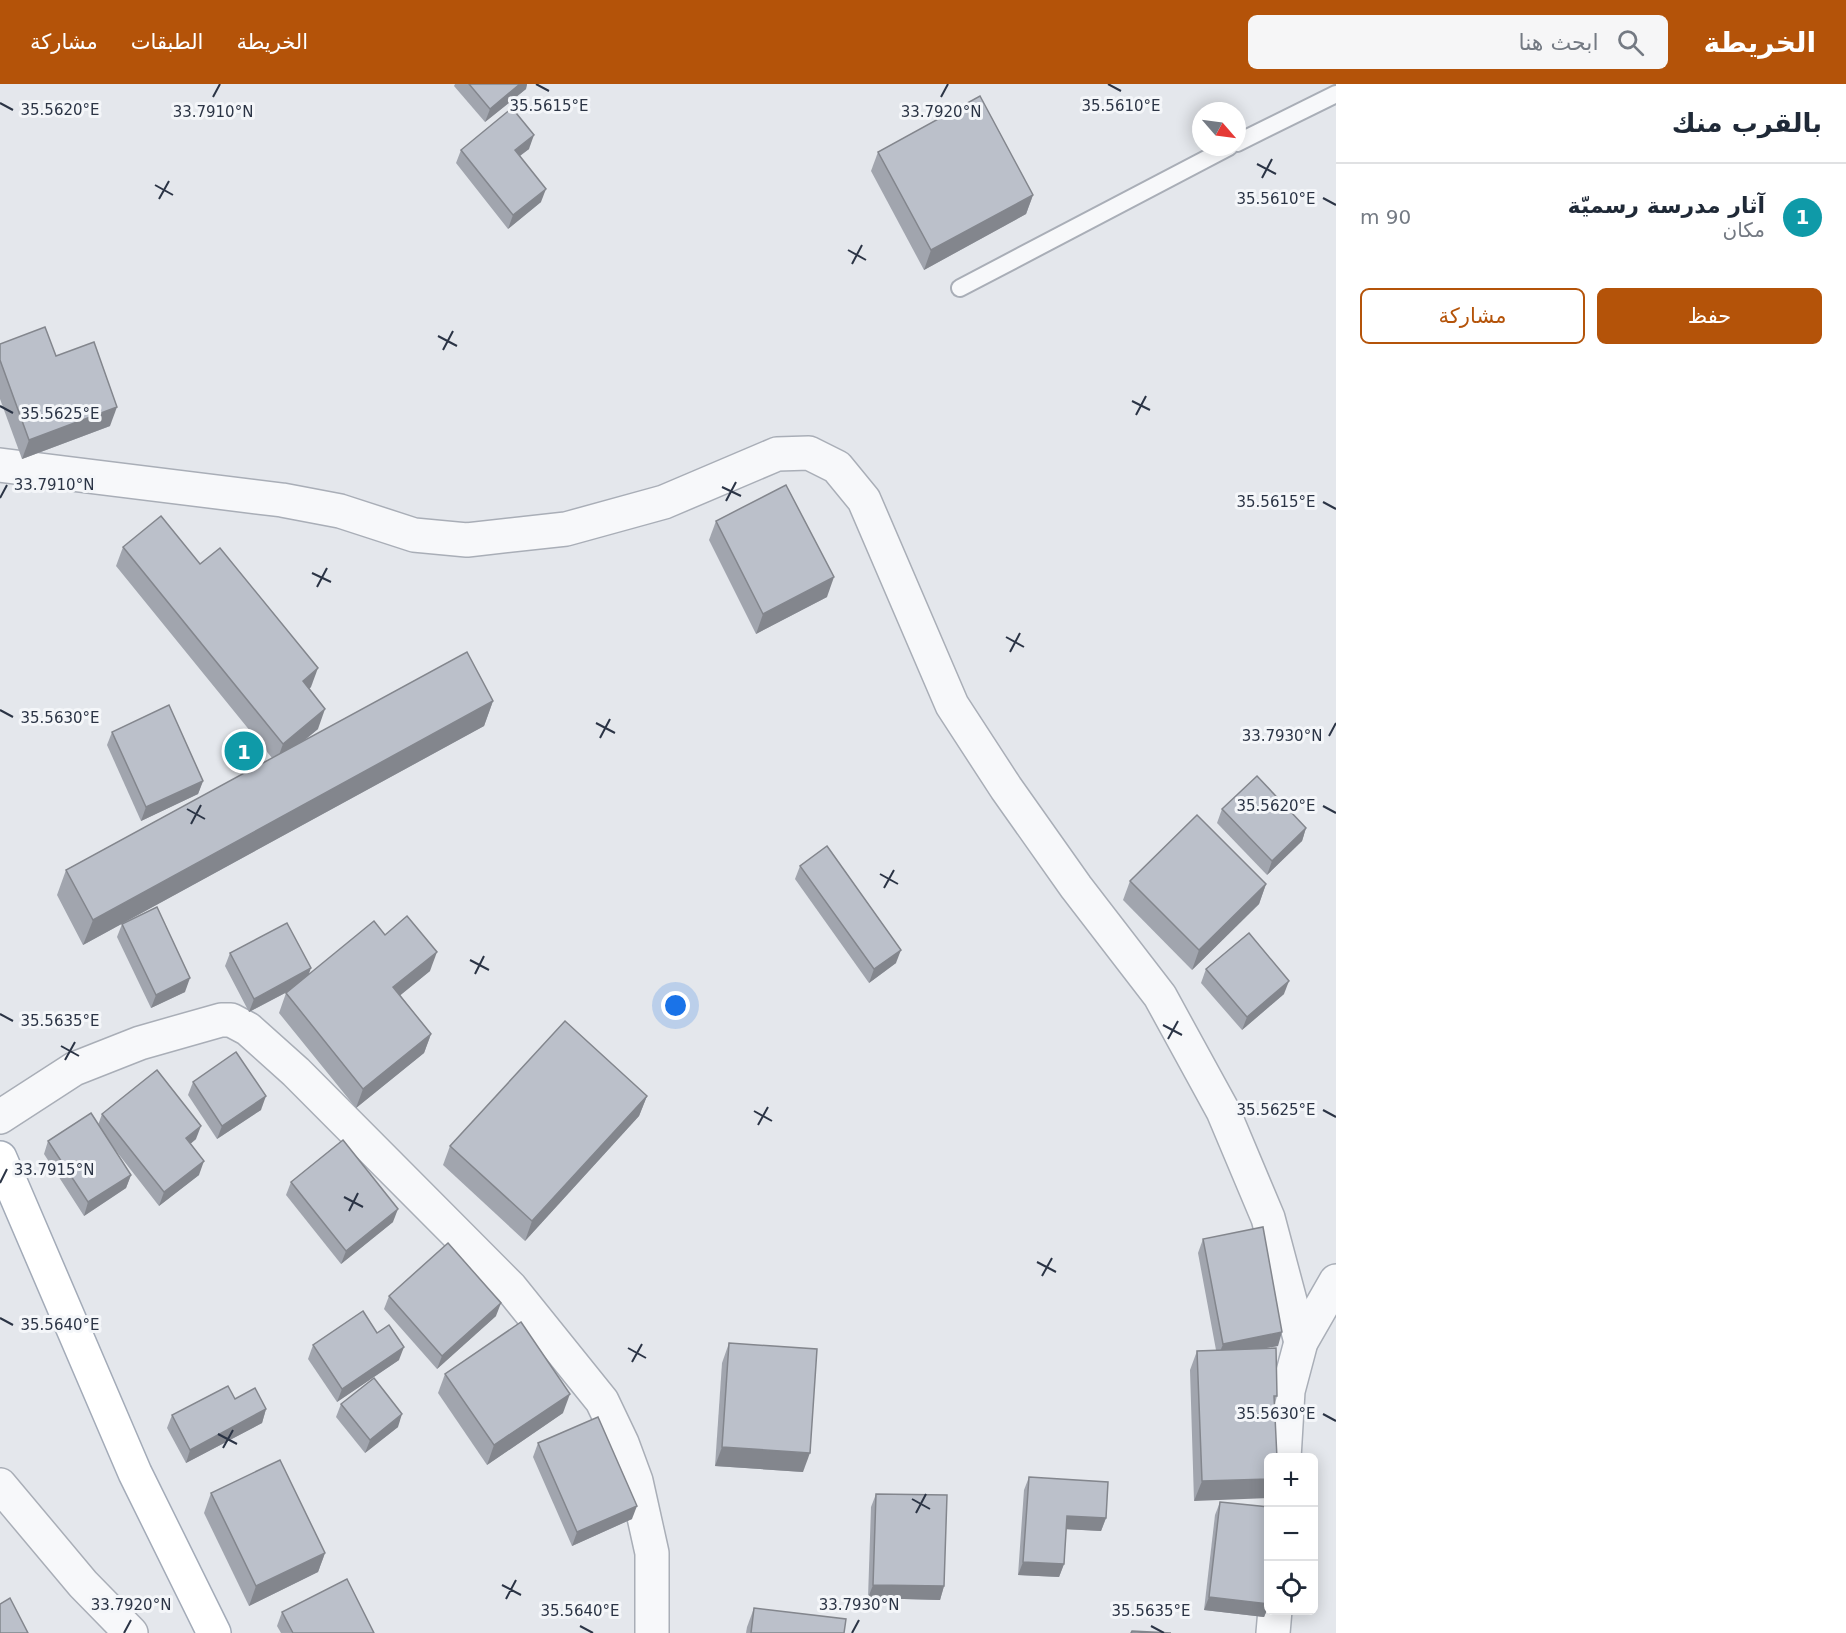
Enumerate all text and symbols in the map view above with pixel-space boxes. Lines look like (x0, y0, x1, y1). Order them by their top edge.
search box (1248, 15, 1668, 69)
icon: search (1614, 26, 1647, 59)
text: الخريطة (1704, 26, 1816, 59)
text: مشاركة (30, 30, 98, 54)
text: الطبقات (131, 30, 203, 54)
text: الخريطة (236, 30, 308, 54)
text: ابحث هنا (1519, 30, 1599, 55)
text: 35.5615°E (509, 97, 589, 115)
text: 35.5610°E (1081, 97, 1161, 115)
text: 35.5620°E (20, 101, 100, 119)
north arrow (1192, 102, 1246, 156)
text: 33.7910°N (173, 103, 253, 121)
text: 33.7920°N (901, 103, 981, 121)
text: بالقرب منك (1672, 108, 1822, 138)
text: 35.5610°E (1236, 190, 1316, 208)
text: آثار مدرسة رسميّة (1568, 193, 1765, 218)
text: 90 m (1360, 205, 1411, 229)
text: 1 (1796, 205, 1809, 229)
text: مكان (1722, 218, 1765, 242)
button: مشاركة (1360, 288, 1585, 344)
button: حفظ (1597, 288, 1822, 344)
text: 35.5625°E (20, 405, 100, 423)
text: 33.7910°N (14, 476, 94, 494)
text: 35.5615°E (1236, 493, 1316, 511)
text: 35.5630°E (20, 709, 100, 727)
text: 33.7930°N (1242, 727, 1322, 745)
pin: 1 (224, 728, 264, 774)
text: 35.5620°E (1236, 797, 1316, 815)
your location (661, 991, 690, 1020)
text: 35.5635°E (20, 1012, 100, 1030)
text: 35.5625°E (1236, 1101, 1316, 1119)
text: 33.7915°N (14, 1161, 94, 1179)
text: 35.5640°E (20, 1316, 100, 1334)
text: 35.5630°E (1236, 1405, 1316, 1423)
map controls (1264, 1453, 1318, 1615)
button: + (1264, 1453, 1318, 1507)
button: − (1264, 1507, 1318, 1561)
button: locate (1264, 1561, 1318, 1615)
text: 33.7920°N (91, 1596, 171, 1614)
text: 33.7930°N (819, 1596, 899, 1614)
text: 35.5640°E (540, 1602, 620, 1620)
text: 35.5635°E (1111, 1602, 1191, 1620)

